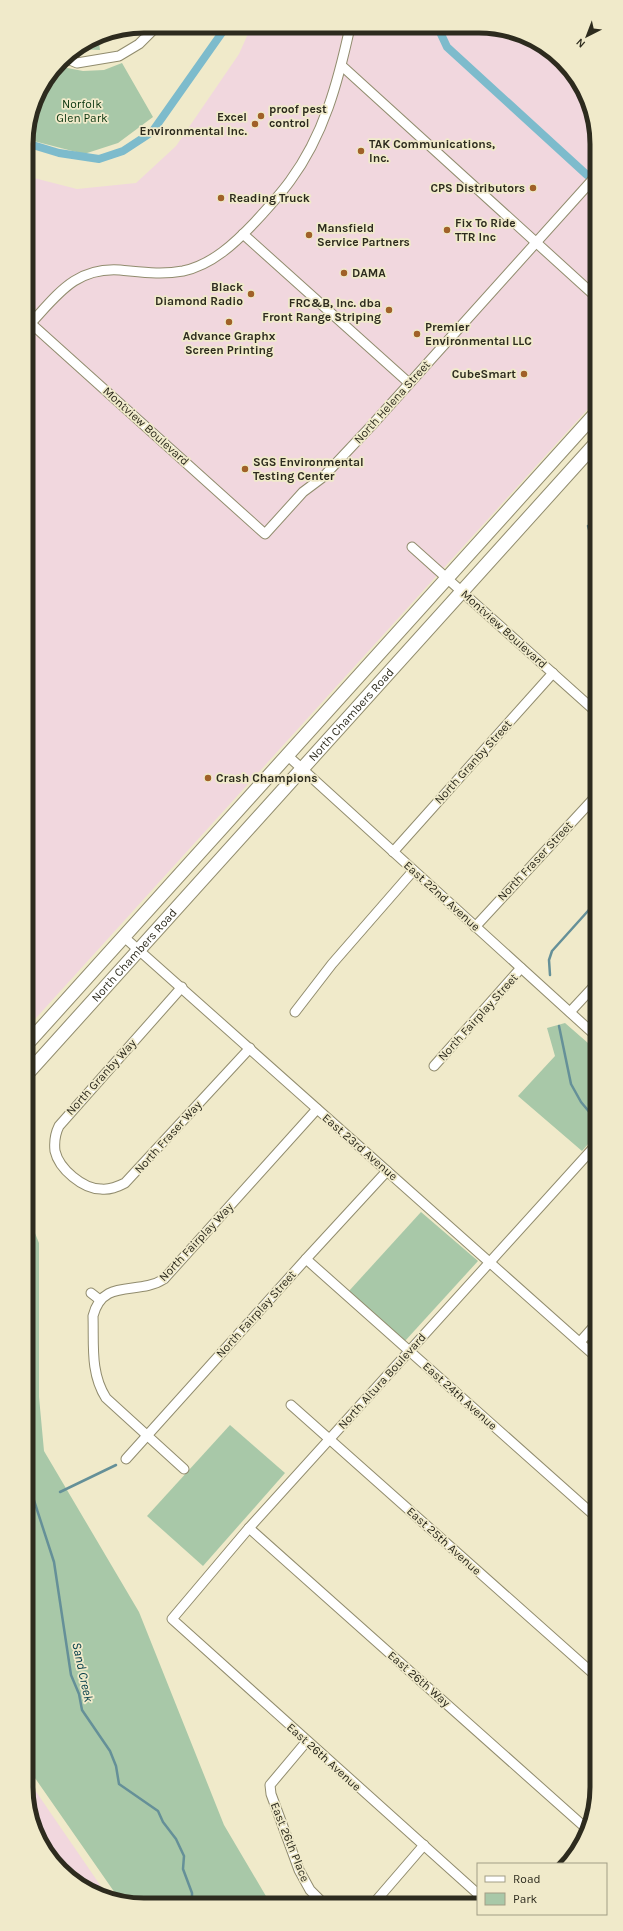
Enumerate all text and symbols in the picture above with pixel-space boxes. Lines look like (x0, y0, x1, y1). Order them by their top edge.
north arrow (567, 16, 607, 56)
text: N (573, 36, 588, 51)
park label: Norfolk Glen Park (56, 97, 108, 125)
place label: proof pest control (269, 102, 327, 130)
place label: Excel Environmental Inc. (140, 110, 247, 138)
marker: proof pest control (256, 111, 266, 121)
marker: Excel Environmental Inc. (250, 119, 260, 129)
place label: TAK Communications, Inc. (369, 137, 495, 165)
marker: TAK Communications, Inc. (356, 146, 366, 156)
place label: CPS Distributors (430, 181, 525, 195)
marker: CPS Distributors (528, 183, 538, 193)
place label: Reading Truck (229, 191, 310, 205)
marker: Reading Truck (216, 193, 226, 203)
place label: Fix To Ride TTR Inc (455, 216, 516, 244)
place label: Mansfield Service Partners (317, 221, 410, 249)
marker: Fix To Ride TTR Inc (442, 225, 452, 235)
marker: Mansfield Service Partners (304, 230, 314, 240)
place label: DAMA (352, 266, 386, 280)
marker: DAMA (339, 268, 349, 278)
place label: Black Diamond Radio (155, 280, 243, 308)
marker: Black Diamond Radio (246, 289, 256, 299)
place label: FRC&B, Inc. dba Front Range Striping (262, 296, 381, 324)
marker: FRC&B, Inc. dba Front Range Striping (384, 305, 394, 315)
marker: Advance Graphx Screen Printing (224, 317, 234, 327)
place label: Premier Environmental LLC (425, 320, 532, 348)
place label: Advance Graphx Screen Printing (183, 329, 276, 357)
marker: Premier Environmental LLC (412, 329, 422, 339)
street label: North Helena Street (351, 357, 433, 446)
place label: CubeSmart (452, 367, 516, 381)
marker: CubeSmart (519, 369, 529, 379)
street label: Montview Boulevard (100, 384, 192, 468)
place label: SGS Environmental Testing Center (253, 455, 364, 483)
marker: SGS Environmental Testing Center (240, 464, 250, 474)
street label: Montview Boulevard (458, 587, 550, 671)
street label: North Chambers Road (305, 665, 397, 764)
street label: North Granby Street (432, 717, 515, 807)
place label: Crash Champions (216, 771, 318, 785)
marker: Crash Champions (203, 773, 213, 783)
street label: North Fraser Street (495, 818, 576, 904)
street label: East 22nd Avenue (401, 858, 483, 934)
street label: North Chambers Road (89, 906, 180, 1005)
street label: North Fairplay Street (435, 970, 521, 1064)
street label: North Granby Way (63, 1036, 139, 1118)
street label: North Fraser Way (132, 1097, 205, 1176)
street label: East 23rd Avenue (320, 1111, 400, 1183)
street label: North Fairplay Way (156, 1200, 236, 1284)
street label: North Fairplay Street (213, 1267, 299, 1361)
street label: North Altura Boulevard (335, 1330, 429, 1432)
street label: East 24th Avenue (420, 1359, 500, 1433)
street label: East 25th Avenue (404, 1504, 484, 1578)
water label: Sand Creek (69, 1641, 97, 1704)
street label: East 26th Way (385, 1648, 453, 1710)
street label: East 26th Avenue (284, 1720, 364, 1794)
street label: East 26th Place (268, 1800, 312, 1884)
legend (477, 1863, 607, 1915)
text: Road (513, 1872, 541, 1886)
text: Park (513, 1892, 538, 1906)

